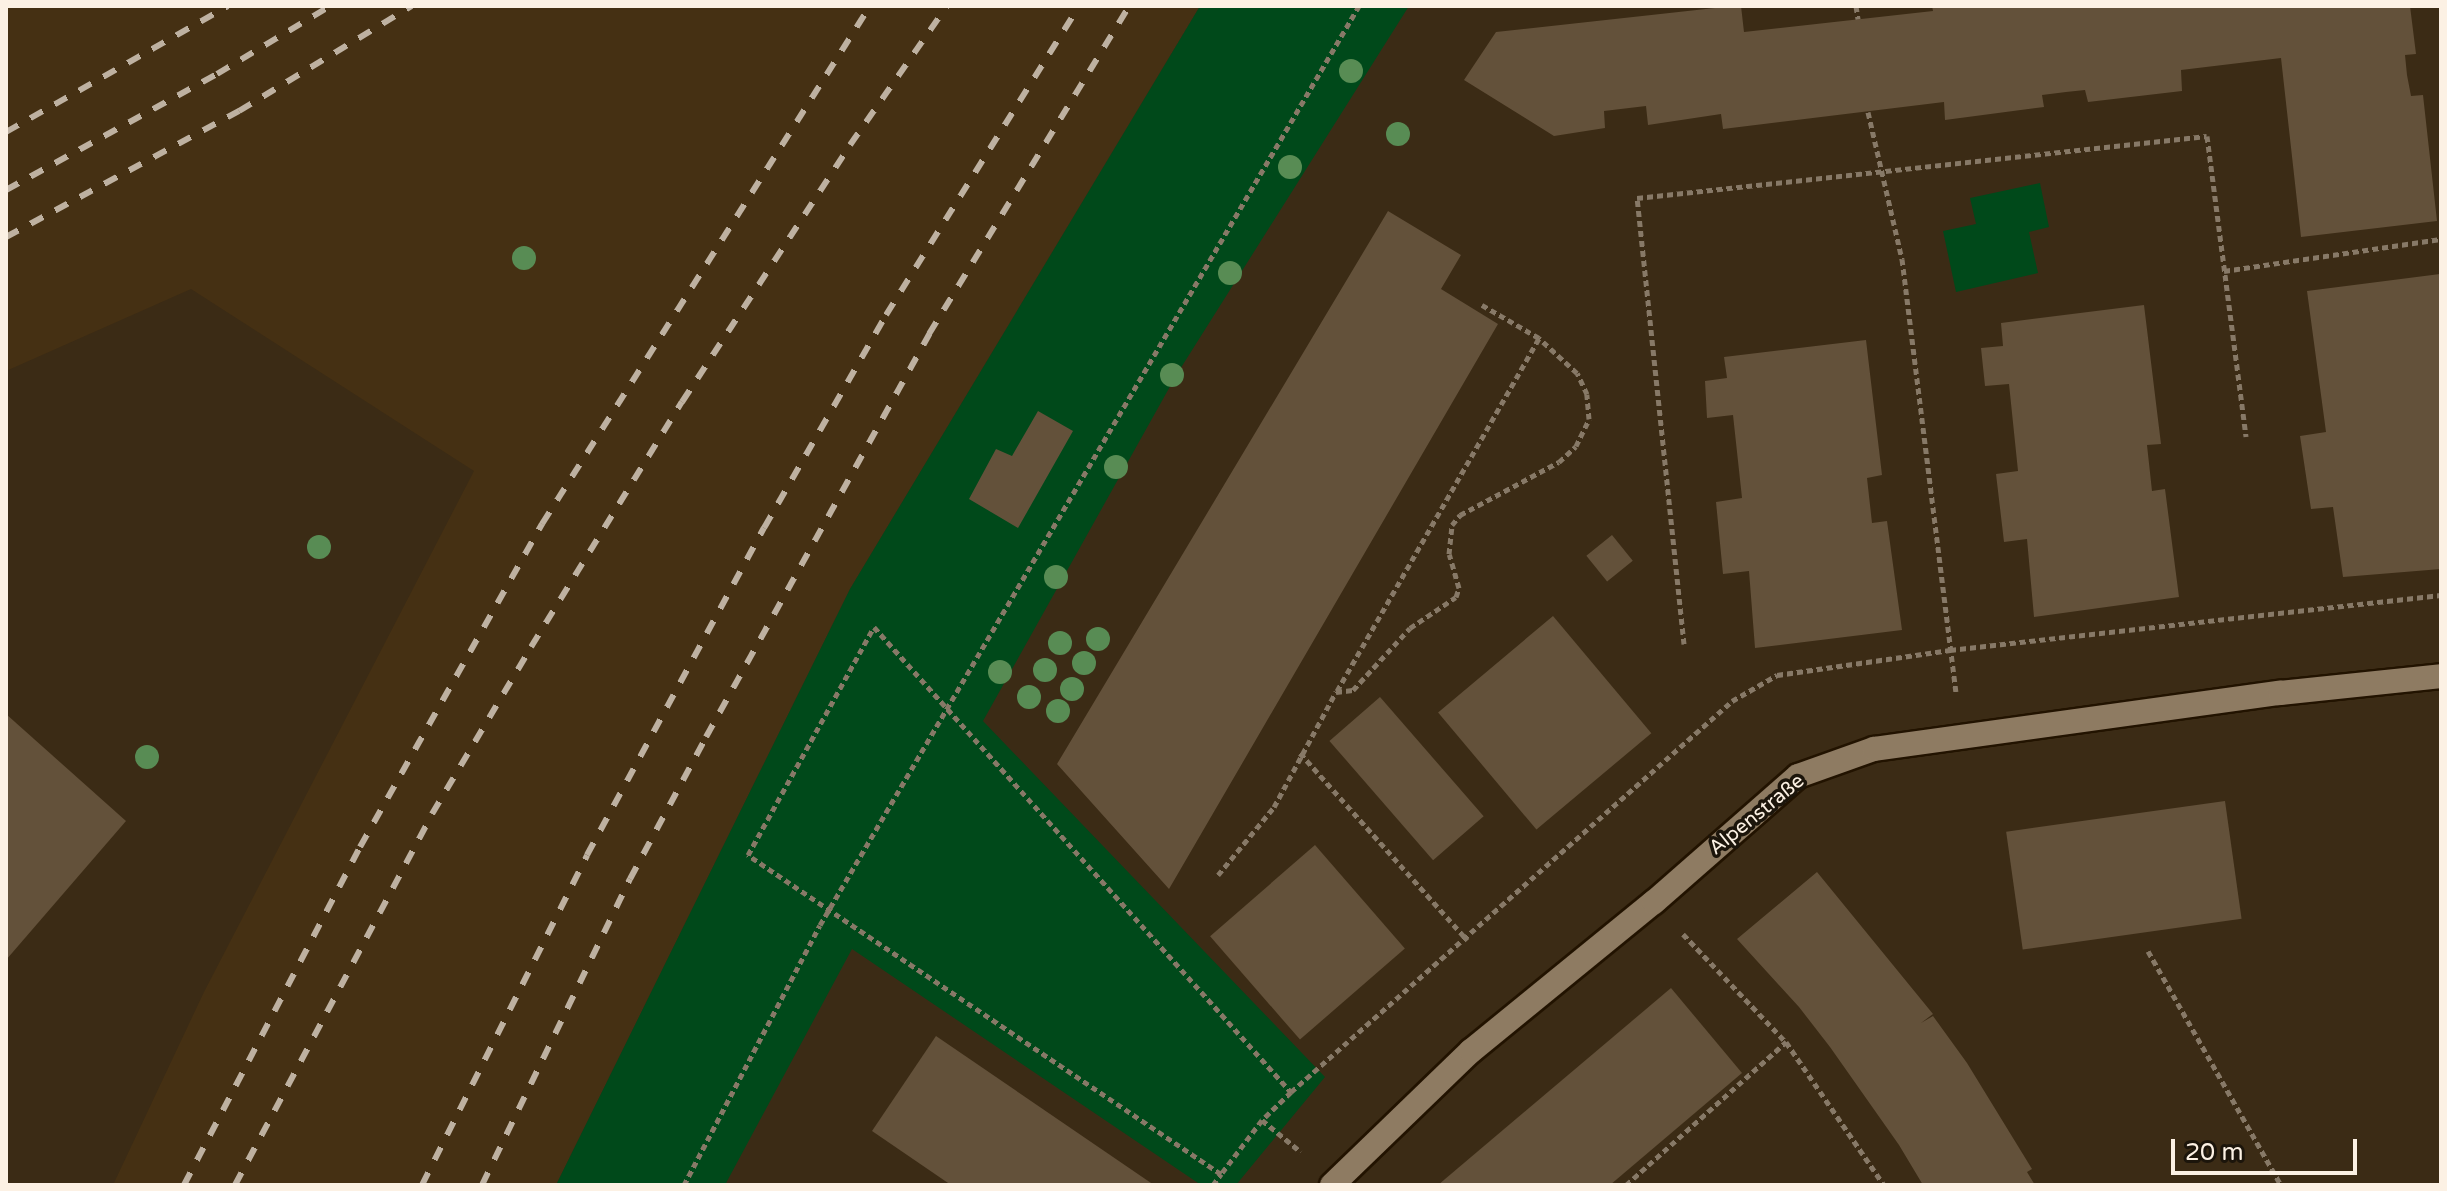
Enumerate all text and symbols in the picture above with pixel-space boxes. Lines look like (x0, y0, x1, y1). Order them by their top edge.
street label: Alpenstraße (1705, 769, 1809, 861)
scale bar (2175, 1123, 2361, 1173)
text: 20 m (2185, 1138, 2243, 1167)

